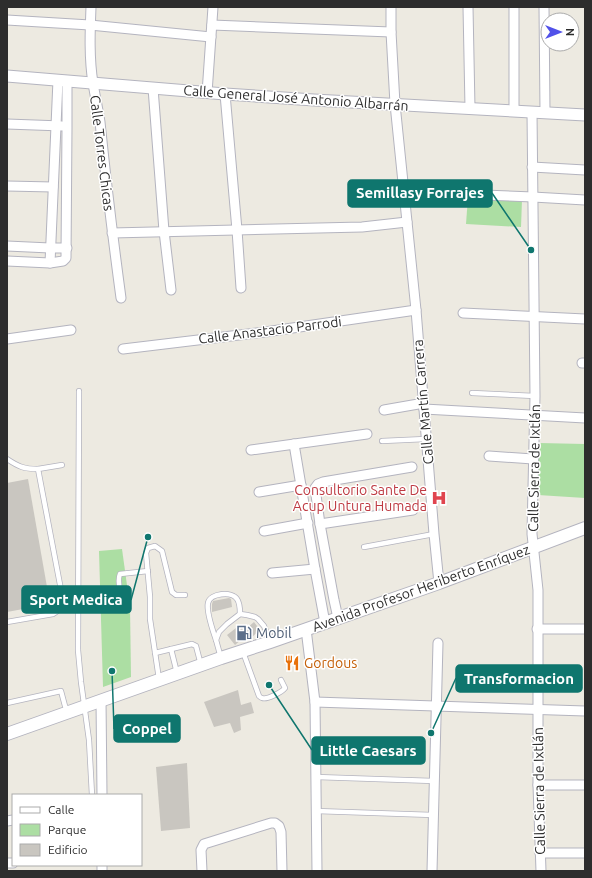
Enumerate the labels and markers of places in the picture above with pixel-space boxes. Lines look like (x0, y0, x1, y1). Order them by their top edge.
callout: Semillasy Forrajes (348, 180, 492, 207)
place label: Consultorio Sante De Acup Untura Humada (293, 482, 427, 514)
hospital icon: Consultorio Sante De Acup Untura Humada (430, 489, 448, 507)
callout: Sport Medica (22, 586, 131, 613)
fuel station icon: Mobil (235, 624, 253, 642)
place label: Mobil (256, 625, 292, 641)
restaurant icon: Gordous (283, 654, 301, 672)
place label: Gordous (304, 655, 357, 671)
callout: Transformacion (456, 665, 582, 692)
callout: Coppel (114, 715, 180, 742)
callout: Little Caesars (312, 737, 425, 764)

